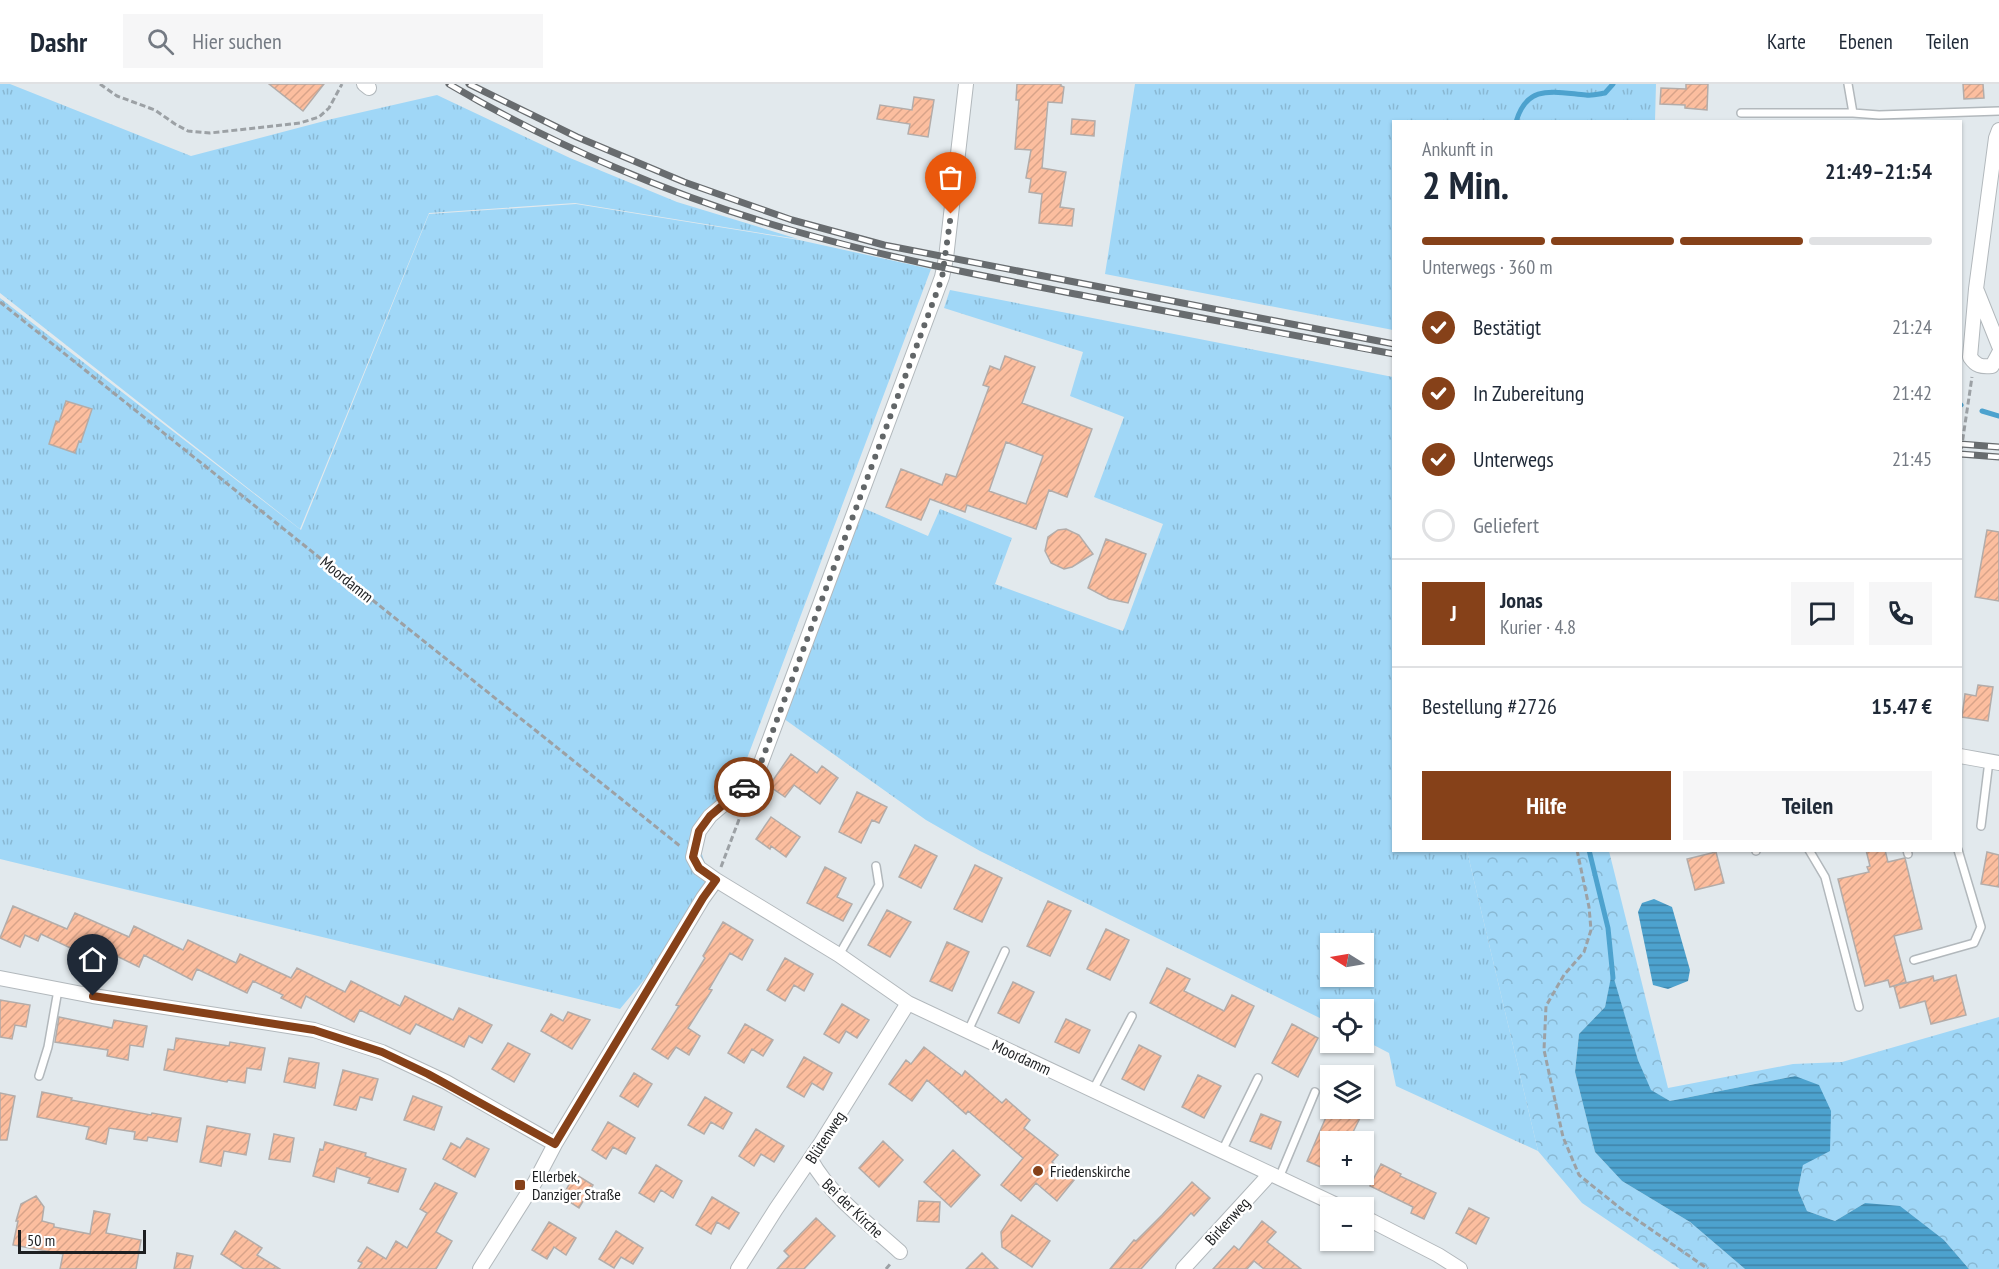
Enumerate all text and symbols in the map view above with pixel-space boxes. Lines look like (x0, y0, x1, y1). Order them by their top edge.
search box (123, 14, 543, 68)
text: Dashr (30, 23, 87, 60)
icon: search (144, 25, 177, 58)
text: Hier suchen (192, 27, 282, 55)
text: Karte (1767, 28, 1806, 55)
text: Ebenen (1839, 28, 1893, 55)
text: Teilen (1926, 28, 1969, 55)
text: Ankunft in (1422, 136, 1493, 162)
pin (925, 152, 976, 214)
text: 21:49–21:54 (1825, 157, 1932, 185)
text: 2 Min. (1422, 159, 1509, 210)
icon: bag (934, 161, 967, 194)
text: Unterwegs · 360 m (1422, 254, 1552, 280)
icon: check (1422, 311, 1455, 344)
text: Bestätigt (1473, 313, 1541, 341)
text: 21:24 (1892, 314, 1932, 340)
icon: check (1422, 377, 1455, 410)
text: In Zubereitung (1473, 379, 1584, 407)
text: 21:42 (1892, 380, 1932, 406)
icon: check (1422, 443, 1455, 476)
text: Unterwegs (1473, 445, 1554, 473)
text: 21:45 (1892, 446, 1932, 472)
text: Geliefert (1473, 511, 1539, 539)
street label: Moordamm (316, 552, 378, 606)
button: chat (1791, 582, 1854, 645)
button: phone (1869, 582, 1932, 645)
text: Jonas (1500, 586, 1543, 614)
text: J (1450, 599, 1457, 627)
text: Kurier · 4.8 (1500, 614, 1576, 640)
text: Bestellung #2726 (1422, 692, 1557, 720)
text: 15.47 € (1871, 692, 1932, 720)
courier (714, 757, 774, 817)
icon: car (728, 771, 761, 804)
button: Hilfe (1422, 771, 1671, 840)
button: Teilen (1683, 771, 1932, 840)
north arrow (1320, 933, 1374, 987)
map controls (1320, 933, 1374, 1251)
pin (67, 934, 118, 996)
icon: home (76, 943, 109, 976)
button: locate (1320, 999, 1374, 1053)
street label: Moordamm (989, 1035, 1055, 1079)
button: layers (1320, 1065, 1374, 1119)
street label: Blütenweg (801, 1107, 849, 1167)
button: + (1320, 1131, 1374, 1185)
place label: Friedenskirche (1050, 1161, 1130, 1181)
marker: Friedenskirche (1031, 1164, 1045, 1178)
place label: Ellerbek, Danziger Straße (532, 1166, 621, 1204)
street label: Bei der Kirche (818, 1174, 888, 1242)
marker: Ellerbek, Danziger Straße (513, 1178, 527, 1192)
street label: Birkenweg (1200, 1193, 1254, 1249)
button: − (1320, 1197, 1374, 1251)
scale bar (18, 1227, 146, 1254)
text: 50 m (27, 1230, 55, 1250)

